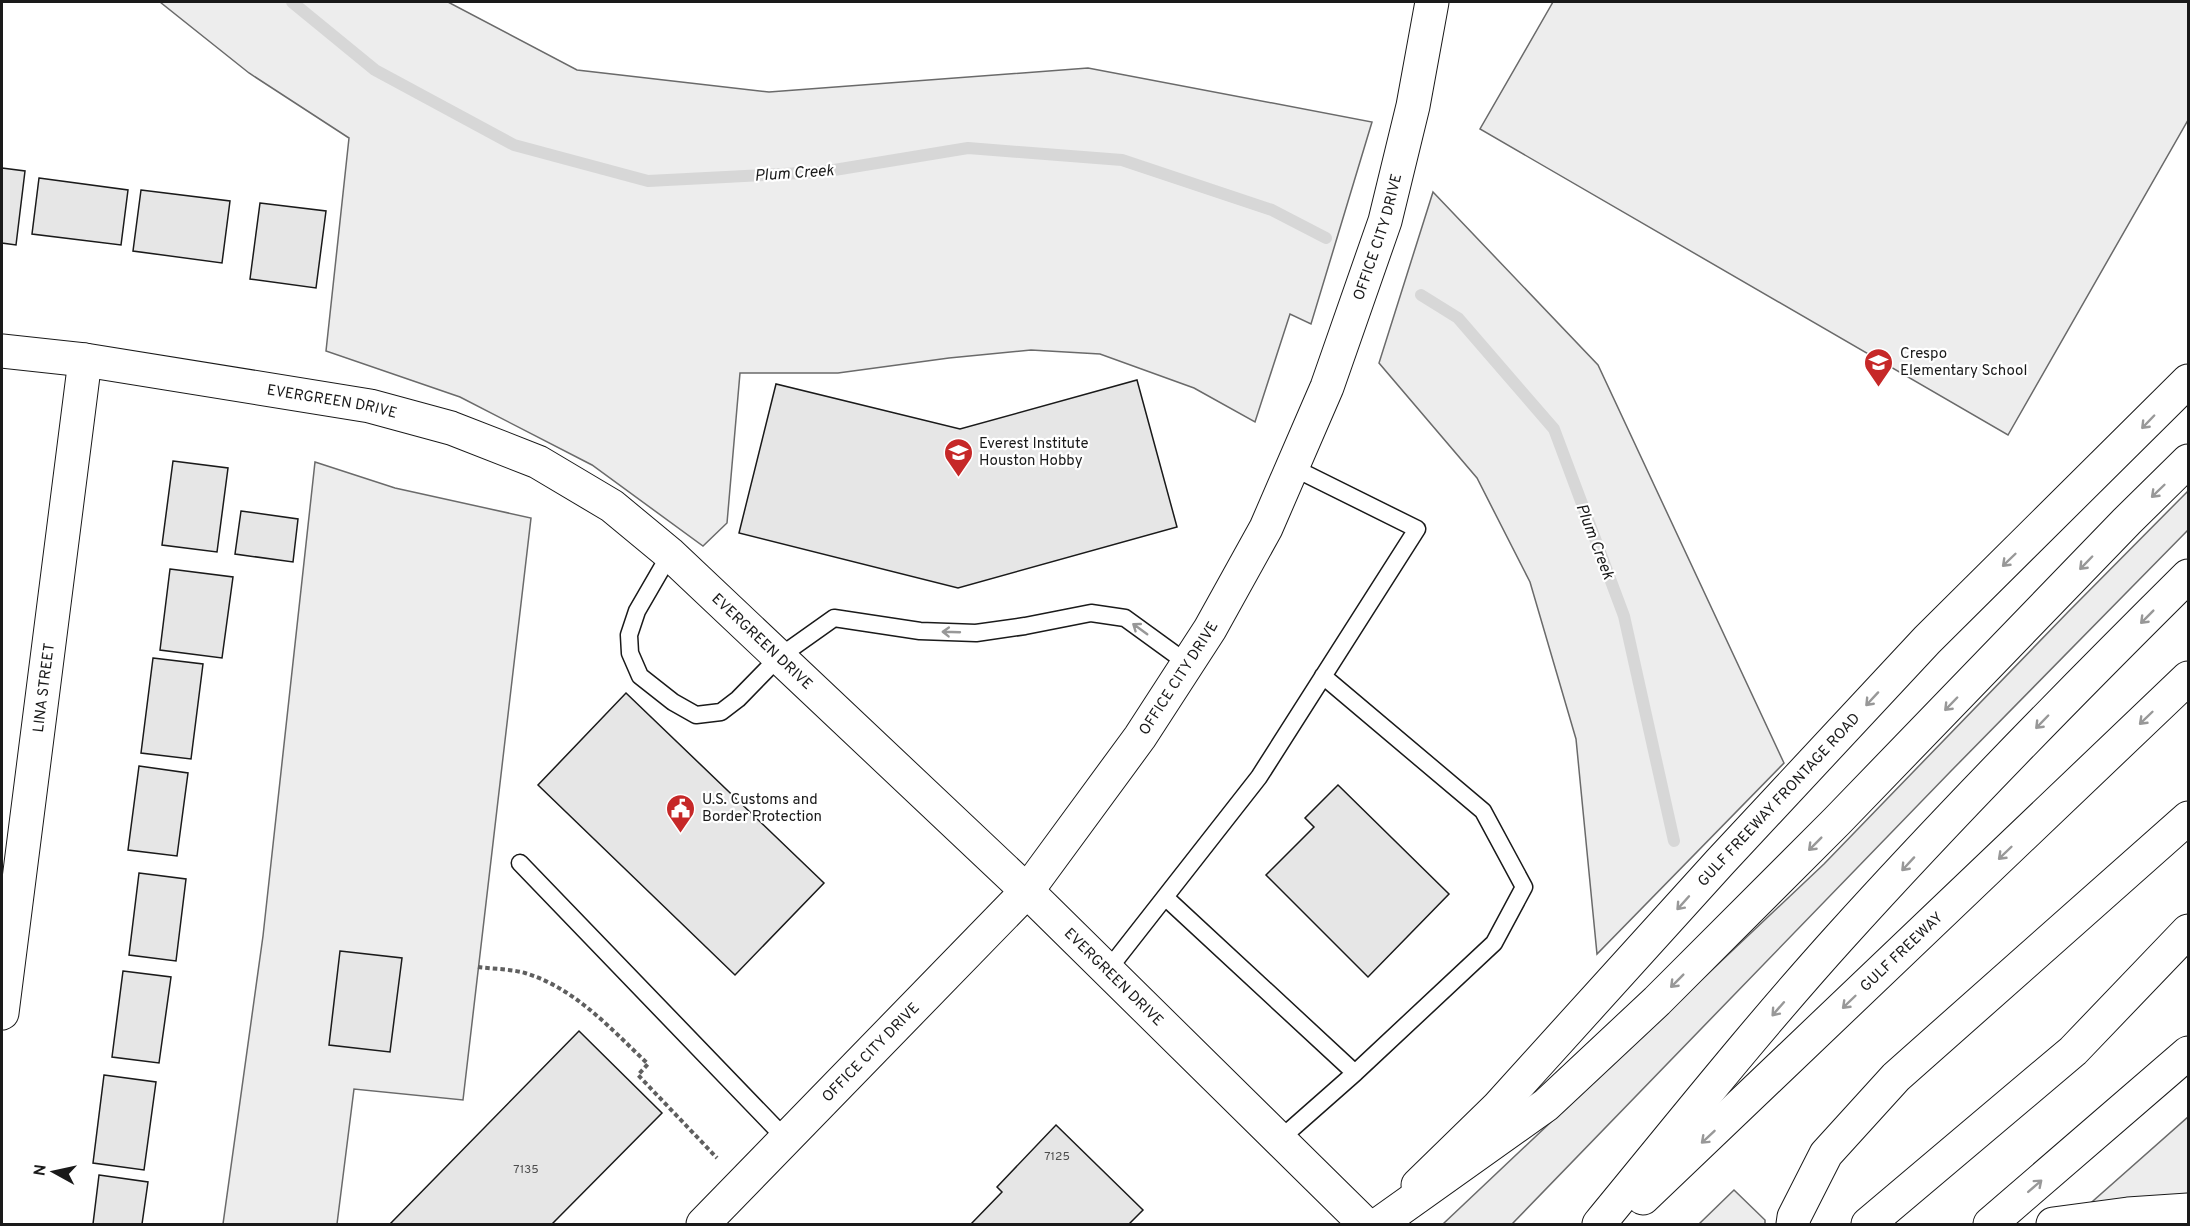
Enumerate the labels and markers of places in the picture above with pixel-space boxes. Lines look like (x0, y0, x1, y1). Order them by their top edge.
place label: Crespo Elementary School (1900, 345, 2027, 381)
school or university icon: Crespo Elementary School (1863, 346, 1895, 388)
place label: Everest Institute Houston Hobby (979, 435, 1089, 471)
school or university icon: Everest Institute Houston Hobby (942, 436, 974, 478)
place label: U.S. Customs and Border Protection (702, 791, 822, 827)
public building icon: U.S. Customs and Border Protection (665, 792, 697, 834)

